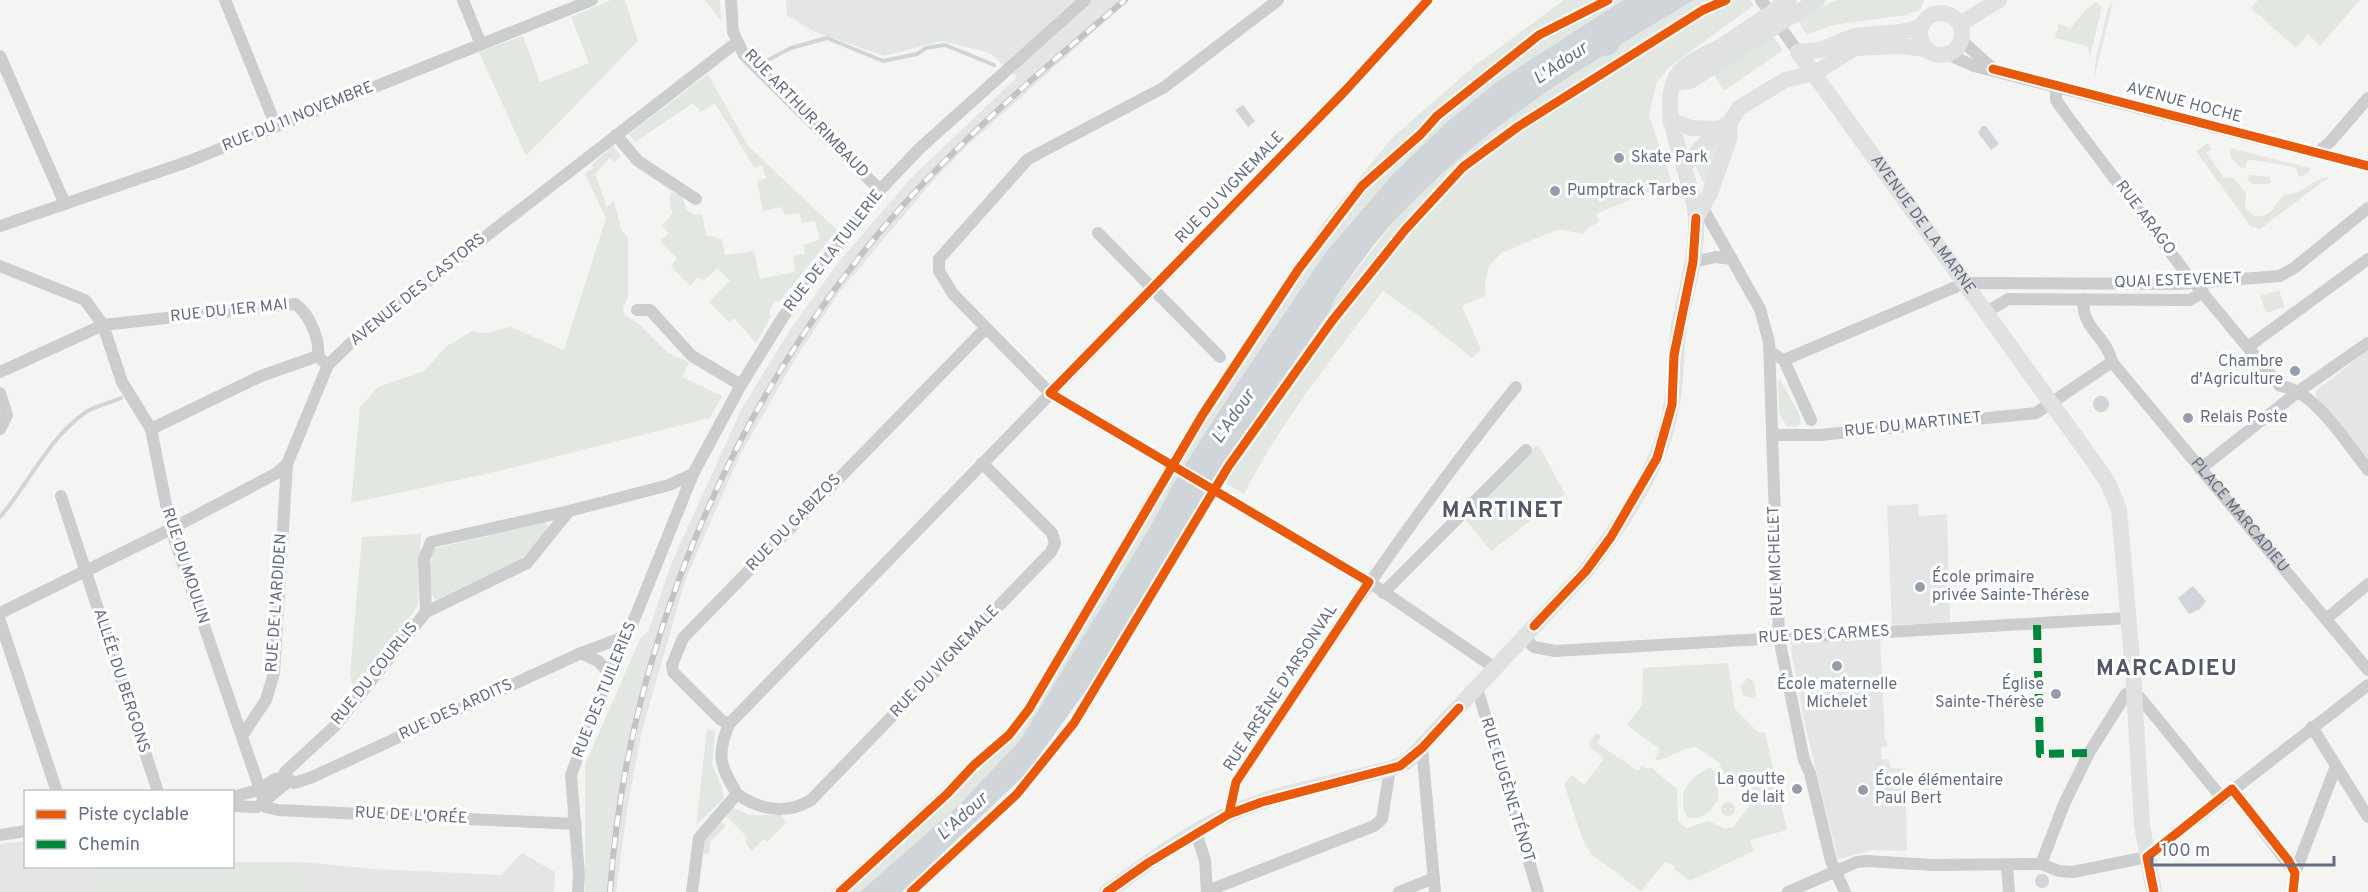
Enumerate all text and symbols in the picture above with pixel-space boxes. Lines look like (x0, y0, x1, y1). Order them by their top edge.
water label: L'Adour (1529, 36, 1594, 91)
street label: RUE ARTHUR RIMBAUD (739, 46, 873, 182)
street label: RUE DU 11 NOVEMBRE (219, 77, 377, 157)
street label: AVENUE HOCHE (2124, 78, 2244, 128)
street label: RUE DU VIGNEMALE (1171, 128, 1289, 248)
place label: Skate Park (1631, 148, 1708, 168)
marker: Skate Park (1612, 151, 1626, 165)
street label: AVENUE DE LA MARNE (1866, 151, 1979, 298)
street label: RUE ARAGO (2111, 177, 2179, 259)
place label: Pumptrack Tarbes (1567, 181, 1696, 201)
marker: Pumptrack Tarbes (1548, 184, 1562, 198)
street label: RUE DE LA TUILERIE (780, 186, 888, 316)
street label: AVENUE DES CASTORS (346, 229, 490, 351)
street label: QUAI ESTEVENET (2114, 269, 2242, 293)
street label: RUE DU 1ER MAI (169, 295, 289, 327)
place label: Chambre d'Agriculture (2190, 352, 2283, 390)
marker: Chambre d'Agriculture (2288, 364, 2302, 378)
water label: L'Adour (1207, 384, 1262, 449)
street label: RUE DU MARTINET (1843, 408, 1983, 442)
place label: Relais Poste (2200, 408, 2288, 428)
marker: Relais Poste (2181, 411, 2195, 425)
street label: PLACE MARCADIEU (2186, 454, 2293, 577)
street label: RUE DU GABIZOS (742, 470, 846, 576)
district label: MARTINET (1442, 498, 1564, 525)
street label: RUE DU MOULIN (157, 505, 213, 627)
street label: RUE MICHELET (1764, 505, 1788, 617)
street label: RUE DE L'ARDIDEN (262, 533, 292, 673)
place label: École primaire privée Sainte-Thérèse (1932, 566, 2089, 606)
marker: École primaire privée Sainte-Thérèse (1913, 580, 1927, 594)
street label: RUE ARSÈNE D'ARSONVAL (1218, 600, 1343, 775)
street label: RUE DU VIGNEMALE (886, 602, 1004, 722)
street label: ALLÉE DU BERGONS (88, 606, 156, 756)
street label: RUE DU COURLIS (327, 618, 423, 730)
street label: RUE DES TUILERIES (569, 619, 641, 761)
street label: RUE DES CARMES (1758, 622, 1890, 648)
district label: MARCADIEU (2096, 656, 2238, 683)
marker: École maternelle Michelet (1830, 659, 1844, 673)
place label: École maternelle Michelet (1777, 673, 1897, 713)
place label: Église Sainte-Thérèse (1935, 673, 2044, 713)
street label: RUE DES ARDITS (396, 675, 516, 745)
marker: Église Sainte-Thérèse (2049, 687, 2063, 701)
street label: RUE EUGÈNE TÉNOT (1475, 715, 1540, 865)
place label: École élémentaire Paul Bert (1875, 769, 2003, 809)
place label: La goutte de lait (1717, 770, 1785, 808)
marker: La goutte de lait (1790, 782, 1804, 796)
marker: École élémentaire Paul Bert (1856, 783, 1870, 797)
water label: L'Adour (933, 787, 995, 846)
legend (24, 790, 234, 868)
street label: RUE DE L'ORÉE (354, 801, 468, 829)
text: Piste cyclable (78, 804, 189, 827)
scale bar (2152, 829, 2334, 867)
text: Chemin (78, 834, 140, 857)
text: 100 m (2161, 840, 2210, 863)

